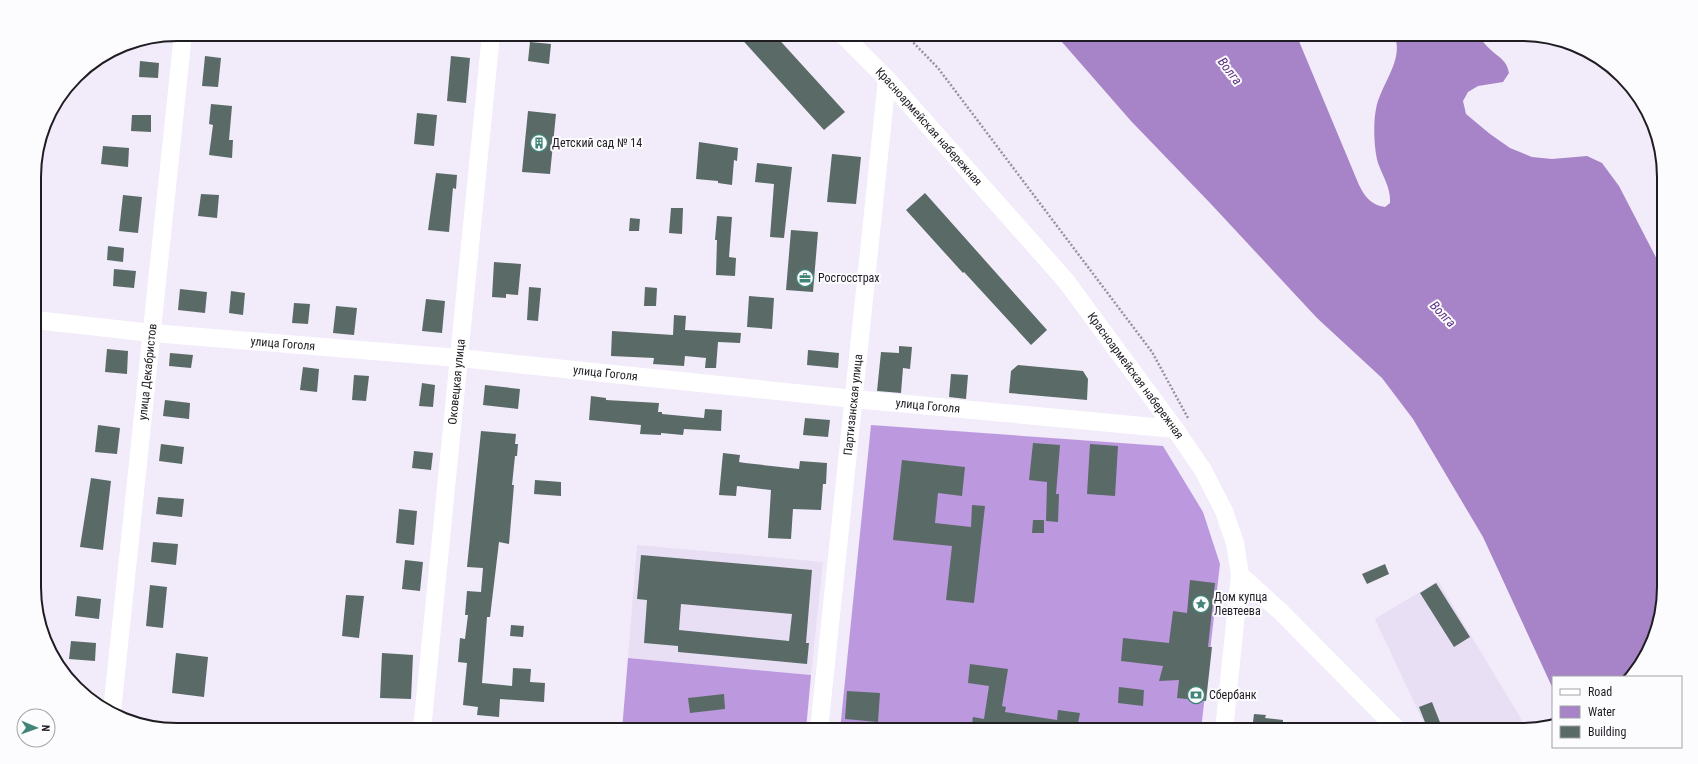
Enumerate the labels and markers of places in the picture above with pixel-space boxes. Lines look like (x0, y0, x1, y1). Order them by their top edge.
building icon: Детский сад № 14 (529, 133, 549, 153)
place label: Детский сад № 14 (552, 136, 642, 150)
office icon: Росгосстрах (795, 268, 815, 288)
place label: Росгосстрах (818, 271, 880, 285)
place label: Дом купца Левтеева (1214, 590, 1268, 618)
place icon: Дом купца Левтеева (1191, 594, 1211, 614)
bank icon: Сбербанк (1186, 685, 1206, 705)
place label: Сбербанк (1209, 688, 1257, 702)

